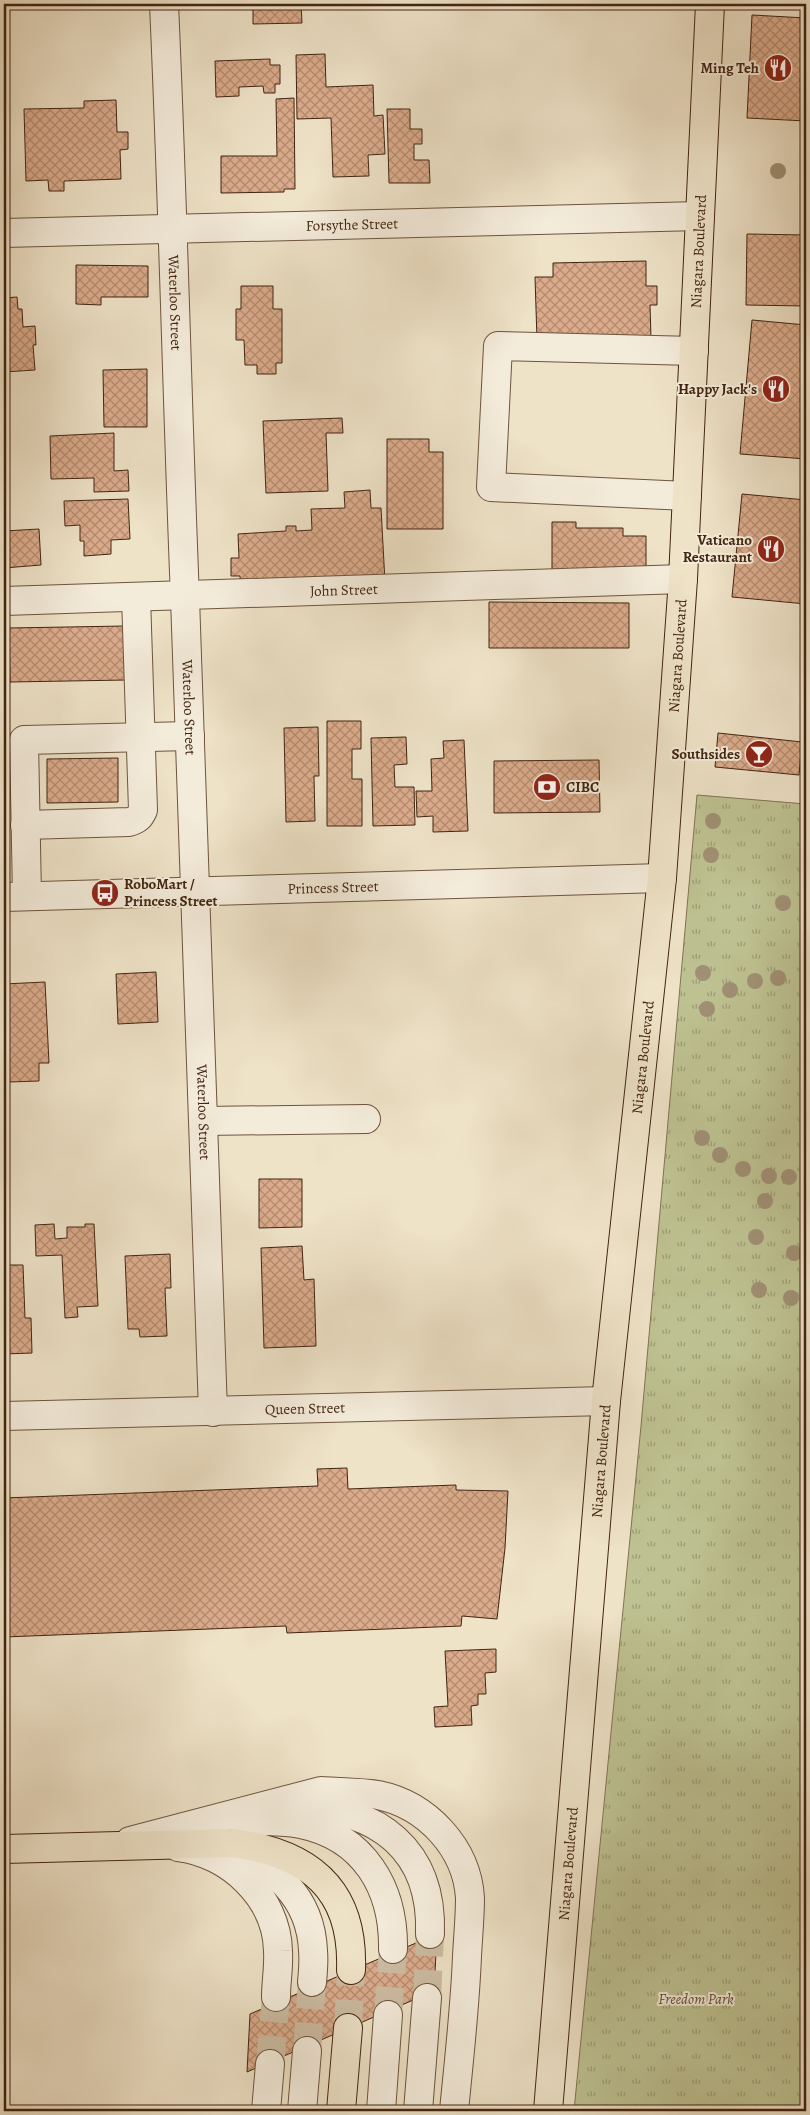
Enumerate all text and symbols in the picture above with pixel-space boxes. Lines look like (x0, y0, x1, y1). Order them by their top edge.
restaurant icon: Ming Teh (763, 53, 793, 83)
place label: Ming Teh (701, 58, 759, 78)
street label: Niagara Boulevard (686, 193, 711, 309)
street label: Forsythe Street (305, 213, 398, 236)
street label: Waterloo Street (163, 254, 186, 351)
restaurant icon: Happy Jack's (761, 374, 791, 404)
place label: Happy Jack's (678, 379, 757, 399)
place label: Vaticano Restaurant (683, 530, 752, 567)
restaurant icon: Vaticano Restaurant (756, 534, 786, 564)
street label: John Street (310, 579, 378, 601)
street label: Niagara Boulevard (664, 598, 692, 713)
street label: Waterloo Street (177, 658, 201, 756)
bar icon: Southsides (744, 739, 774, 769)
place label: Southsides (671, 744, 740, 764)
bank icon: CIBC (532, 772, 562, 802)
place label: CIBC (566, 777, 599, 797)
place label: RoboMart / Princess Street (124, 874, 218, 911)
street label: Princess Street (287, 876, 379, 899)
bus stop icon: RoboMart / Princess Street (90, 878, 120, 908)
street label: Niagara Boulevard (627, 999, 659, 1115)
street label: Waterloo Street (192, 1063, 215, 1160)
street label: Queen Street (265, 1398, 345, 1419)
street label: Niagara Boulevard (586, 1403, 616, 1519)
street label: Niagara Boulevard (554, 1805, 583, 1921)
park label: Freedom Park (658, 1989, 734, 2009)

